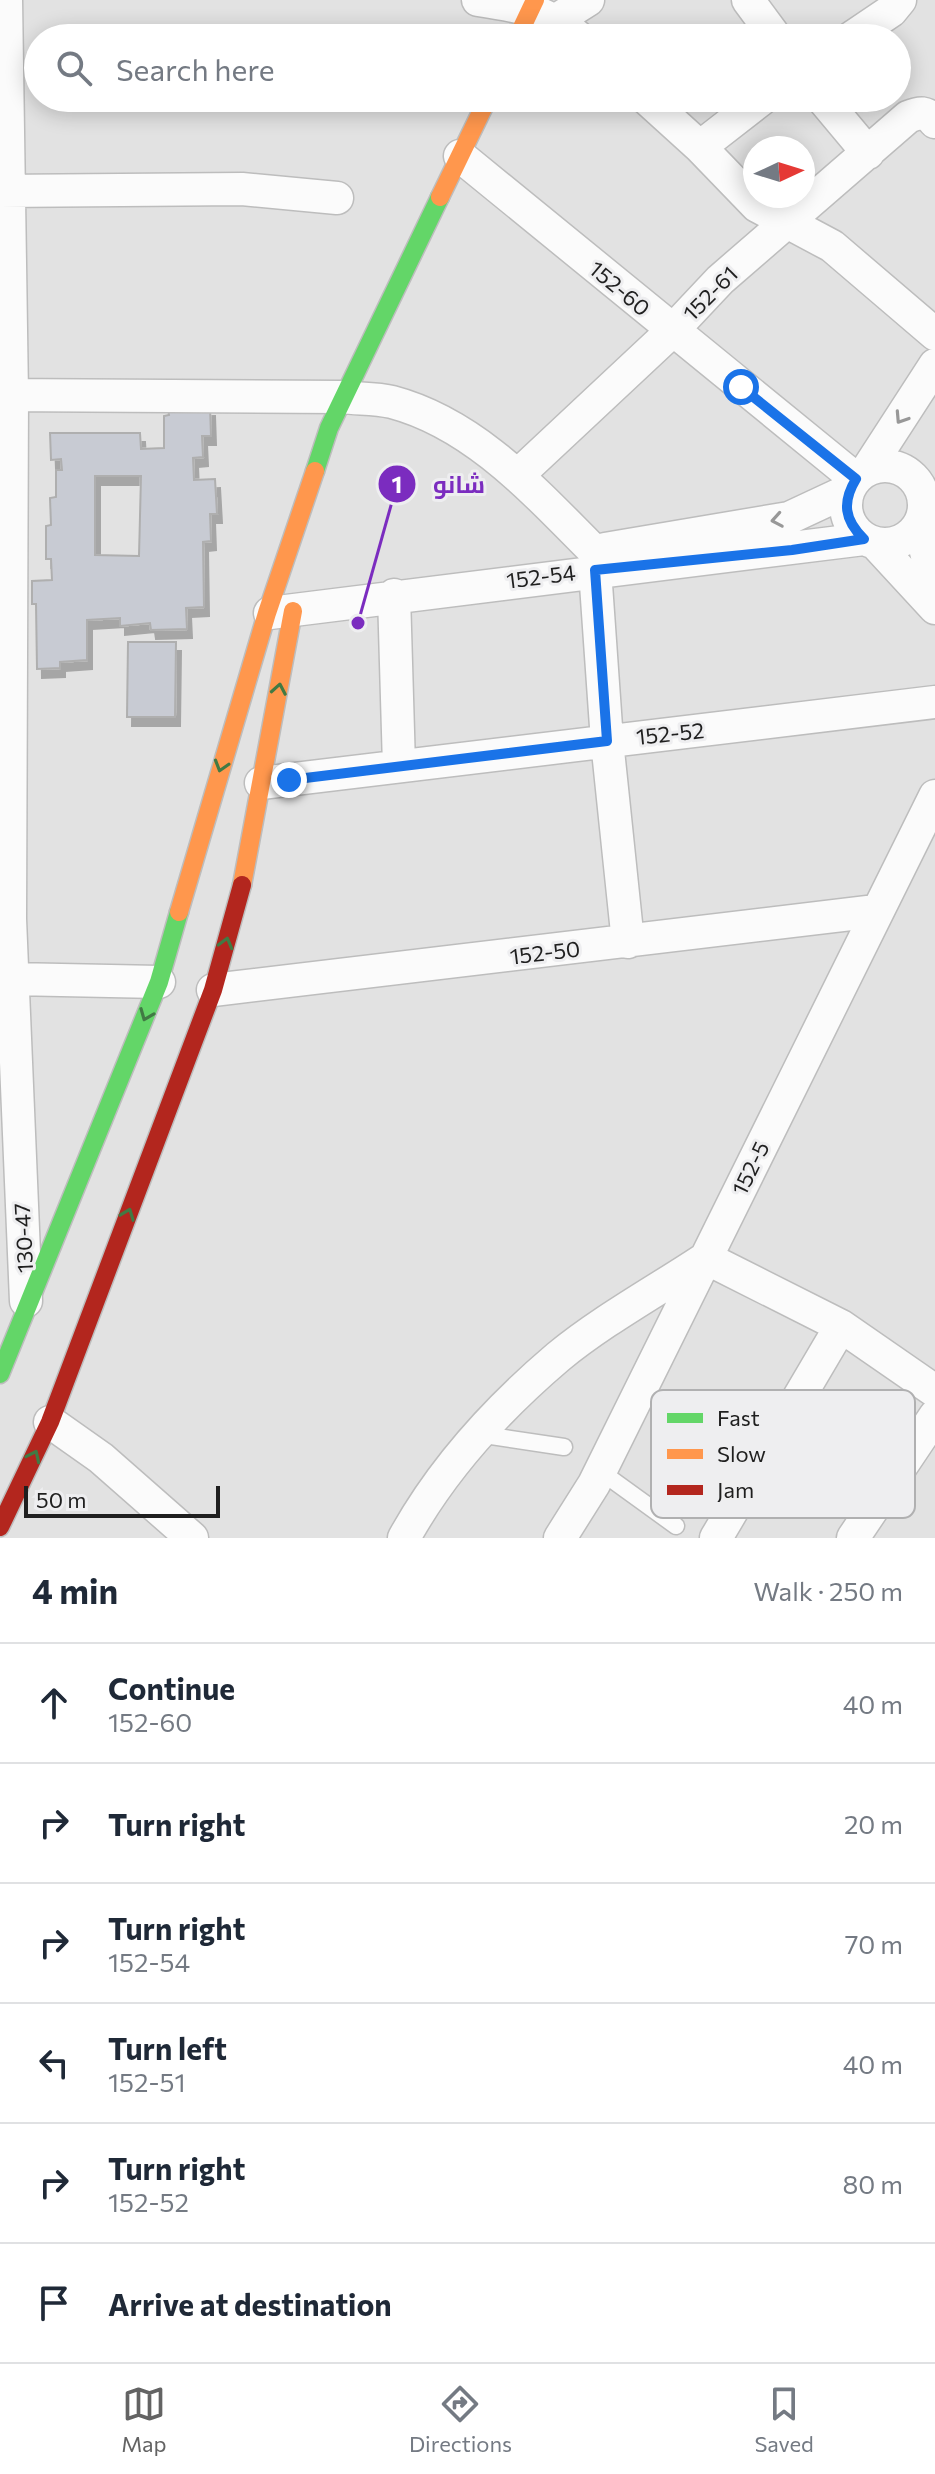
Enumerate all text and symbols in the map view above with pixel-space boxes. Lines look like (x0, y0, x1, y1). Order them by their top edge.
search box (24, 24, 911, 112)
icon: search (52, 46, 96, 90)
text: Search here (116, 50, 275, 87)
north arrow (743, 136, 815, 208)
street label: 152-60 (584, 255, 656, 321)
street label: 152-61 (677, 260, 743, 326)
route start (723, 369, 759, 405)
one-way arrow (895, 409, 910, 423)
callout: شانو (377, 460, 502, 508)
text: 1 (392, 469, 402, 498)
text: شانو (433, 469, 485, 499)
one-way arrow (770, 510, 784, 527)
street label: 152-54 (505, 558, 577, 594)
one-way arrow (269, 682, 286, 696)
street label: 152-52 (635, 716, 705, 750)
one-way arrow (214, 759, 230, 773)
route end (271, 762, 307, 798)
street label: 152-50 (508, 934, 582, 970)
one-way arrow (217, 937, 233, 951)
one-way arrow (139, 1007, 156, 1021)
street label: 152-5 (726, 1137, 774, 1199)
street label: 130-47 (8, 1202, 38, 1274)
one-way arrow (118, 1208, 135, 1222)
legend (651, 1390, 915, 1518)
text: Fast (717, 1404, 760, 1431)
text: Slow (717, 1440, 766, 1467)
one-way arrow (24, 1450, 40, 1464)
text: Jam (717, 1476, 754, 1503)
scale bar (24, 1482, 220, 1518)
text: 50 m (36, 1486, 86, 1513)
text: 4 min (32, 1569, 118, 1611)
text: Walk · 250 m (753, 1575, 903, 1606)
text: Continue (108, 1669, 235, 1706)
icon: ahead (32, 1681, 76, 1725)
text: 40 m (843, 1688, 903, 1719)
text: 152-60 (108, 1706, 192, 1737)
icon: right (32, 1801, 76, 1845)
text: Turn right (108, 1805, 245, 1842)
text: 20 m (844, 1808, 903, 1839)
text: Turn right (108, 1909, 245, 1946)
icon: right (32, 1921, 76, 1965)
text: 70 m (845, 1928, 903, 1959)
text: 152-54 (108, 1946, 190, 1977)
text: Turn left (108, 2029, 227, 2066)
icon: left (32, 2041, 76, 2085)
text: 40 m (843, 2048, 903, 2079)
text: 152-51 (108, 2066, 186, 2097)
text: Turn right (108, 2149, 245, 2186)
icon: right (32, 2161, 76, 2205)
text: 80 m (843, 2168, 903, 2199)
text: 152-52 (108, 2186, 189, 2217)
icon: arrive (32, 2281, 76, 2325)
text: Arrive at destination (108, 2285, 392, 2322)
tab: Map (121, 2382, 167, 2457)
tab: Directions (409, 2382, 512, 2457)
tab: Saved (754, 2382, 814, 2457)

